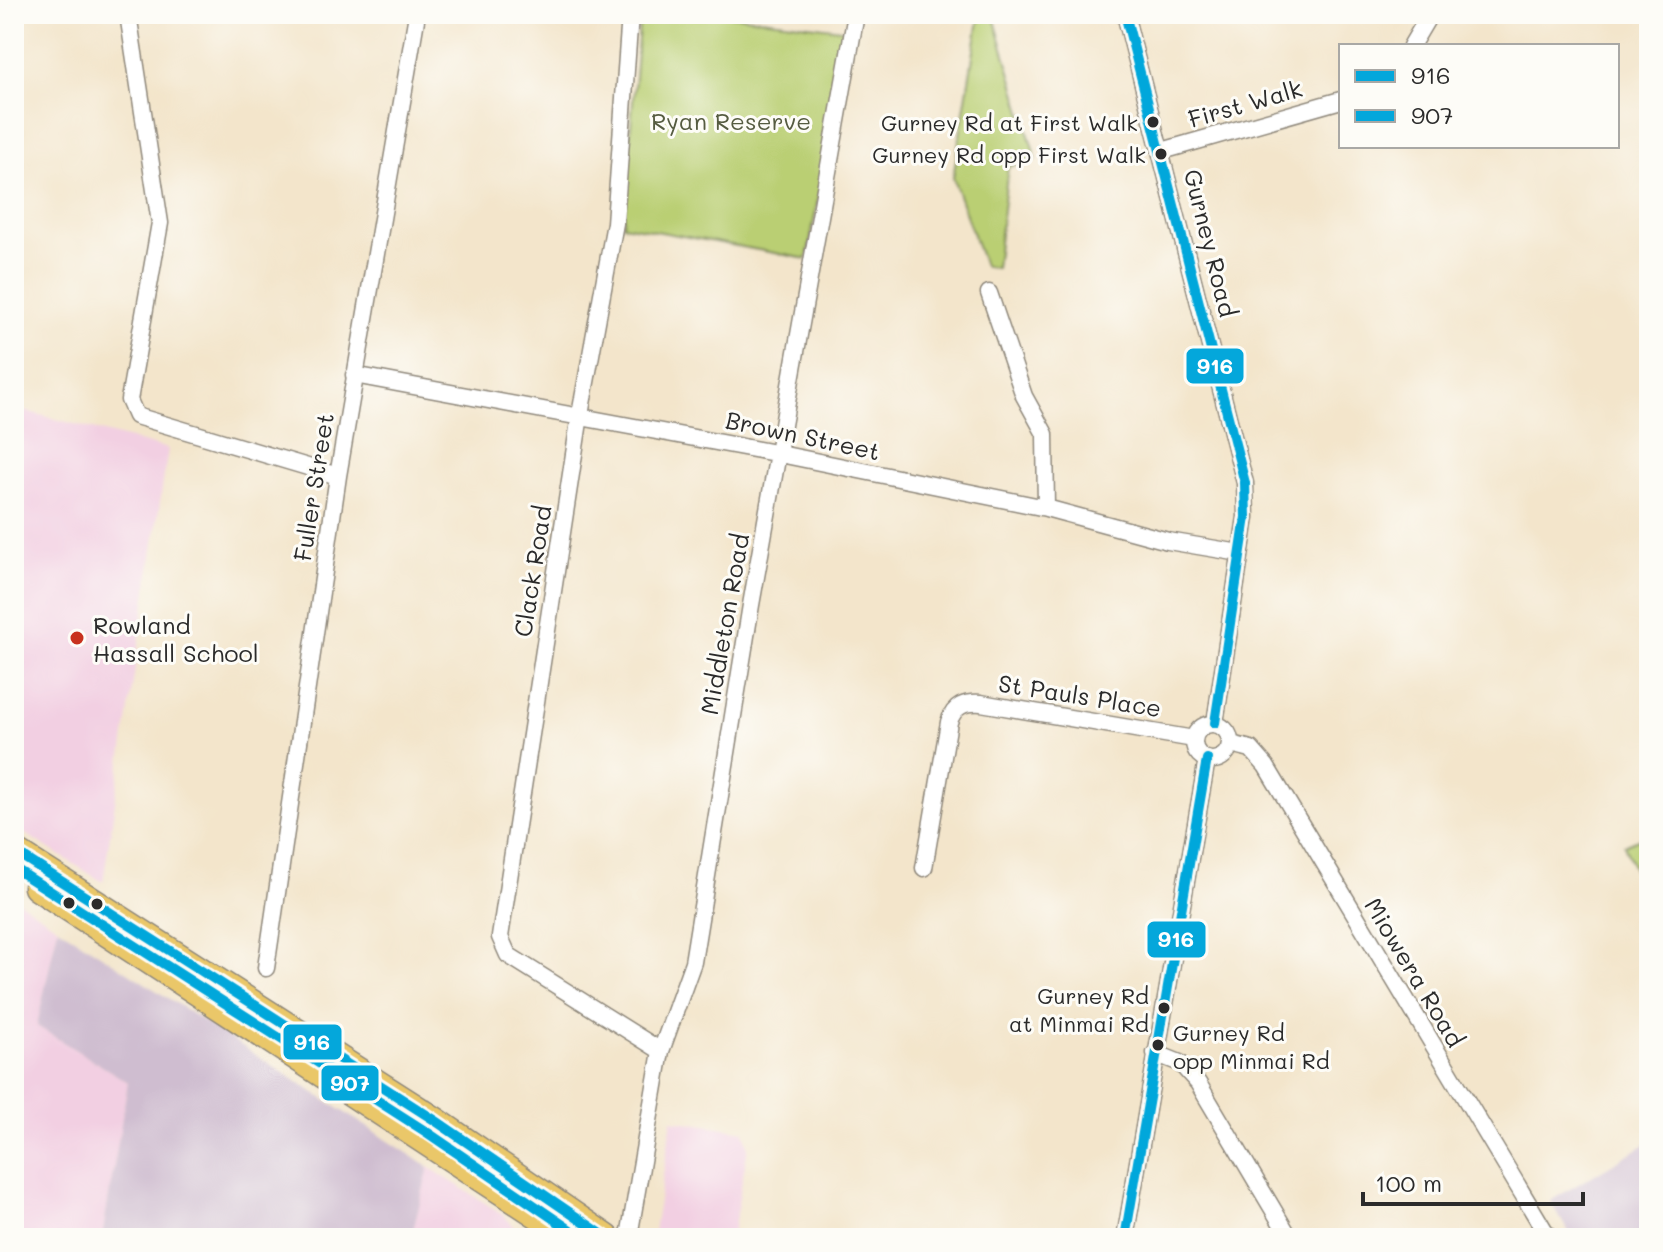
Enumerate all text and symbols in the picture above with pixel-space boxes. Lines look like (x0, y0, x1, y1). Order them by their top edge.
legend (1339, 44, 1619, 148)
text: 916 (1411, 59, 1450, 90)
street label: First Walk (1184, 72, 1306, 134)
text: 907 (1411, 99, 1453, 130)
park label: Ryan Reserve (651, 105, 811, 136)
place label: Gurney Rd at First Walk (881, 108, 1138, 137)
marker: Gurney Rd at First Walk (1145, 114, 1161, 130)
place label: Gurney Rd opp First Walk (872, 140, 1146, 169)
marker: Gurney Rd opp First Walk (1153, 146, 1169, 162)
street label: Gurney Road (1178, 166, 1244, 320)
line badge: 916 (1185, 347, 1245, 385)
text: 916 (1197, 351, 1233, 380)
street label: Brown Street (723, 403, 883, 467)
street label: Fuller Street (286, 411, 340, 563)
street label: Clack Road (506, 503, 558, 639)
street label: Middleton Road (693, 531, 755, 717)
place label: Rowland Hassall School (93, 609, 259, 668)
marker: Rowland Hassall School (68, 629, 86, 647)
street label: St Pauls Place (996, 667, 1164, 723)
street label: Miowera Road (1358, 892, 1472, 1052)
unlabelled marker (61, 895, 77, 911)
unlabelled marker (89, 896, 105, 912)
line badge: 916 (1146, 920, 1207, 959)
text: 916 (1158, 924, 1194, 953)
place label: Gurney Rd at Minmai Rd (1009, 981, 1149, 1038)
marker: Gurney Rd at Minmai Rd (1156, 1000, 1172, 1016)
place label: Gurney Rd opp Minmai Rd (1173, 1018, 1330, 1075)
line badge: 916 (282, 1023, 343, 1061)
text: 916 (294, 1027, 330, 1056)
marker: Gurney Rd opp Minmai Rd (1150, 1037, 1166, 1053)
line badge: 907 (320, 1064, 380, 1102)
text: 907 (330, 1068, 370, 1097)
scale bar (1363, 1156, 1583, 1206)
text: 100 m (1375, 1167, 1442, 1198)

